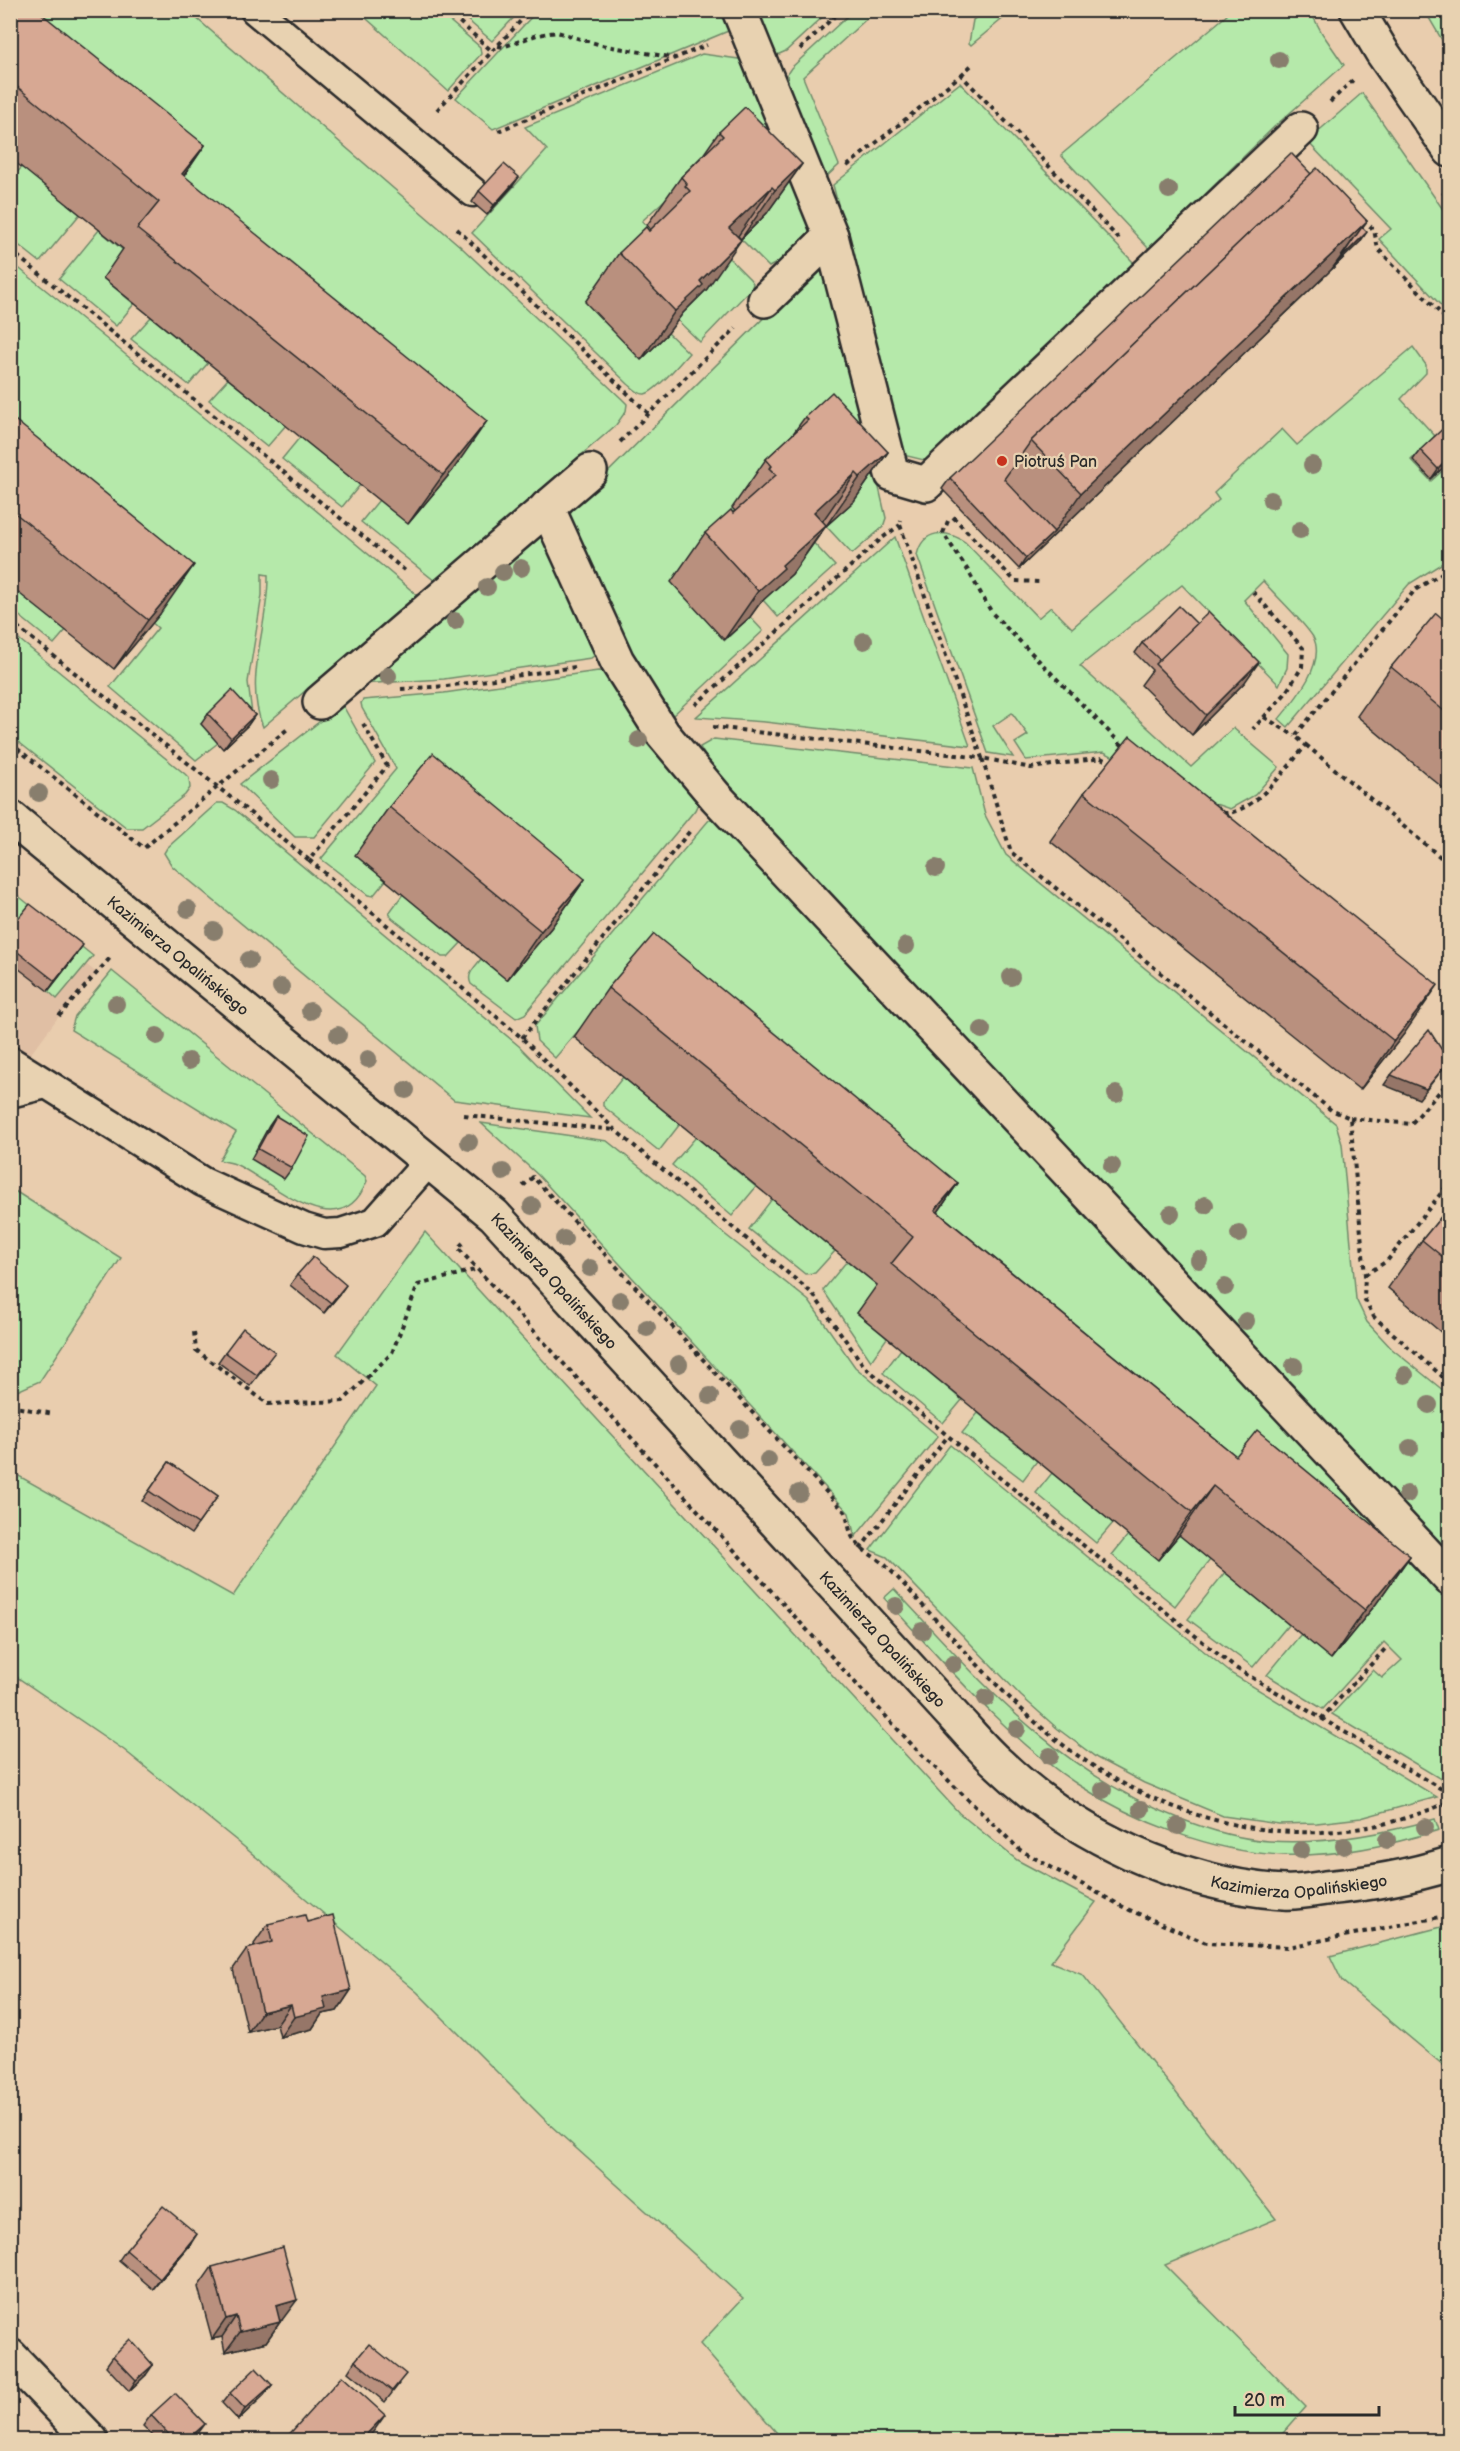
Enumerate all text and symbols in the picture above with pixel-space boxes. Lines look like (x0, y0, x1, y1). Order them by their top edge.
place label: Piotruś Pan (1014, 453, 1097, 472)
marker: Piotruś Pan (995, 454, 1009, 468)
street label: Kazimierza Opalińskiego (103, 893, 252, 1020)
street label: Kazimierza Opalińskiego (486, 1210, 620, 1354)
street label: Kazimierza Opalińskiego (815, 1568, 949, 1712)
street label: Kazimierza Opalińskiego (1208, 1872, 1389, 1903)
scale bar (1235, 2379, 1379, 2417)
text: 20 m (1244, 2390, 1285, 2411)

